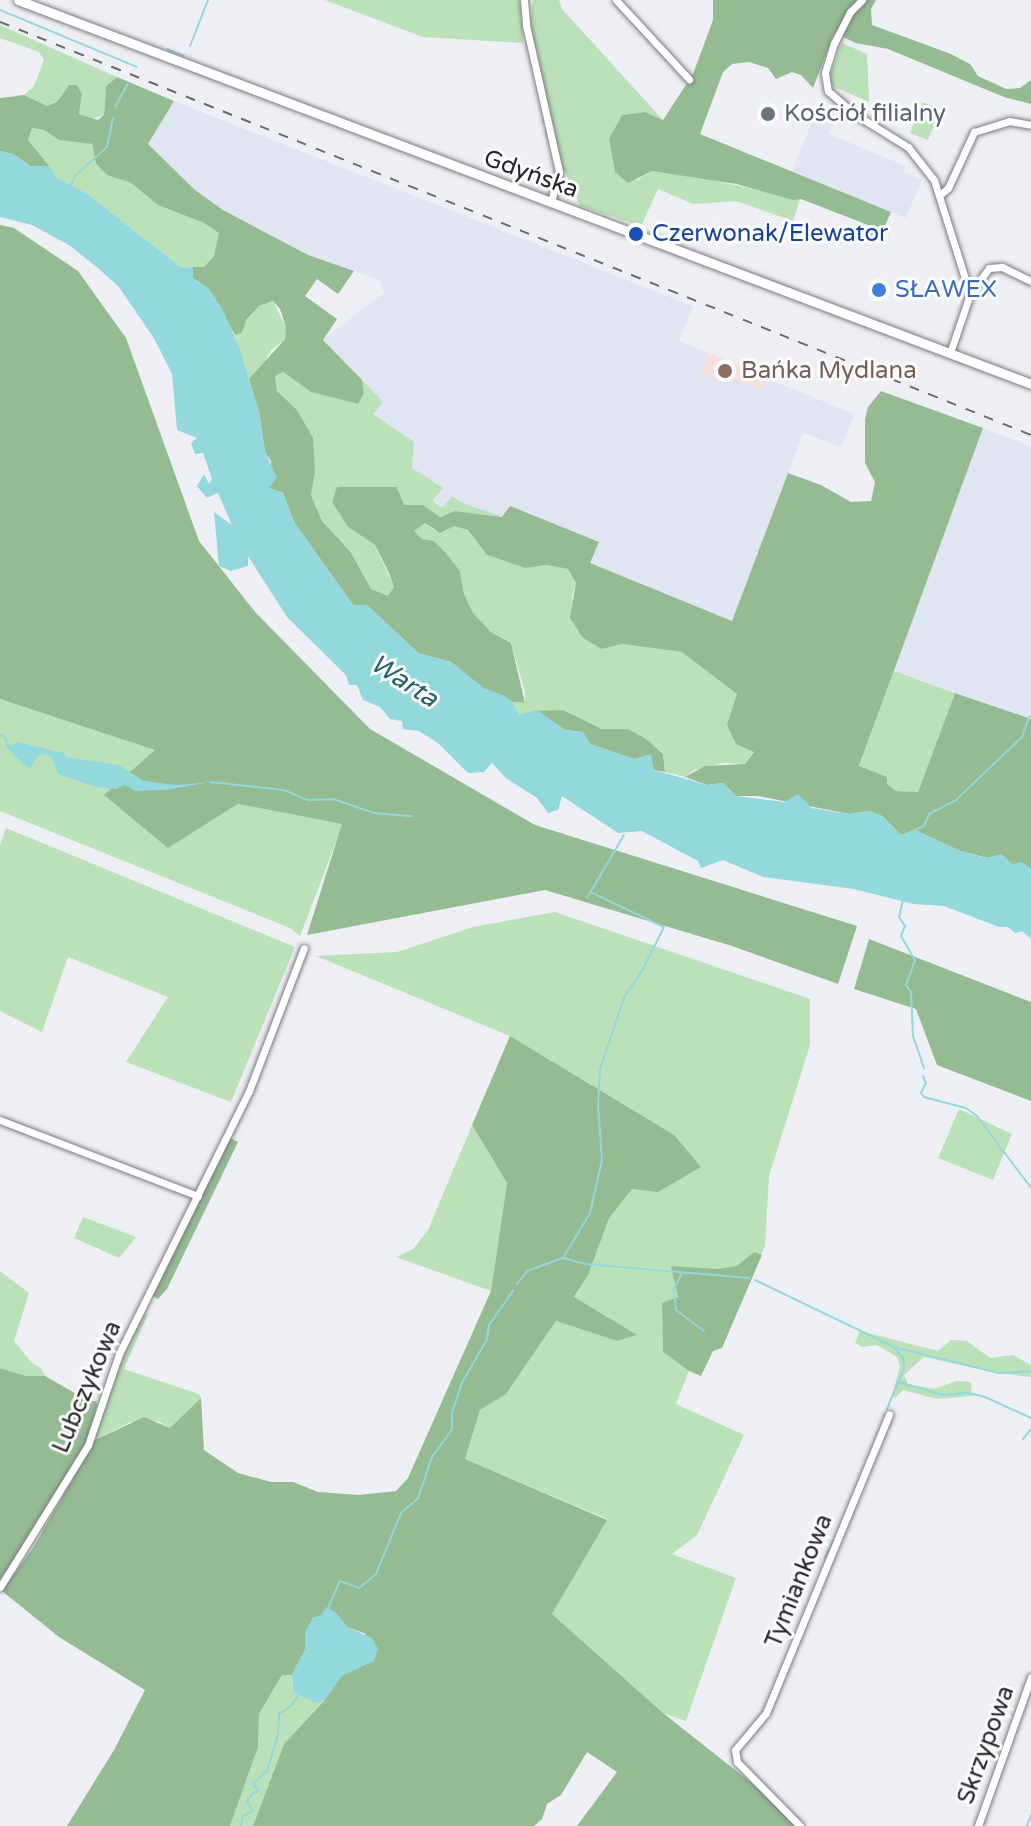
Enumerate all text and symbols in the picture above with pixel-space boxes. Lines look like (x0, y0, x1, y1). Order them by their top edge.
place label: Kościół filialny (784, 100, 946, 128)
marker: Kościół filialny (759, 105, 777, 123)
street label: Gdyńska (480, 144, 582, 204)
place label: Czerwonak/Elewator (652, 220, 888, 248)
marker: Czerwonak/Elewator (627, 225, 645, 243)
place label: SŁAWEX (895, 276, 997, 304)
marker: SŁAWEX (870, 281, 888, 299)
place label: Bańka Mydlana (741, 357, 917, 385)
marker: Bańka Mydlana (716, 362, 734, 380)
water label: Warta (364, 648, 444, 714)
street label: Lubczykowa (46, 1317, 128, 1457)
street label: Tymiankowa (759, 1510, 839, 1652)
street label: Skrzypowa (951, 1682, 1021, 1808)

